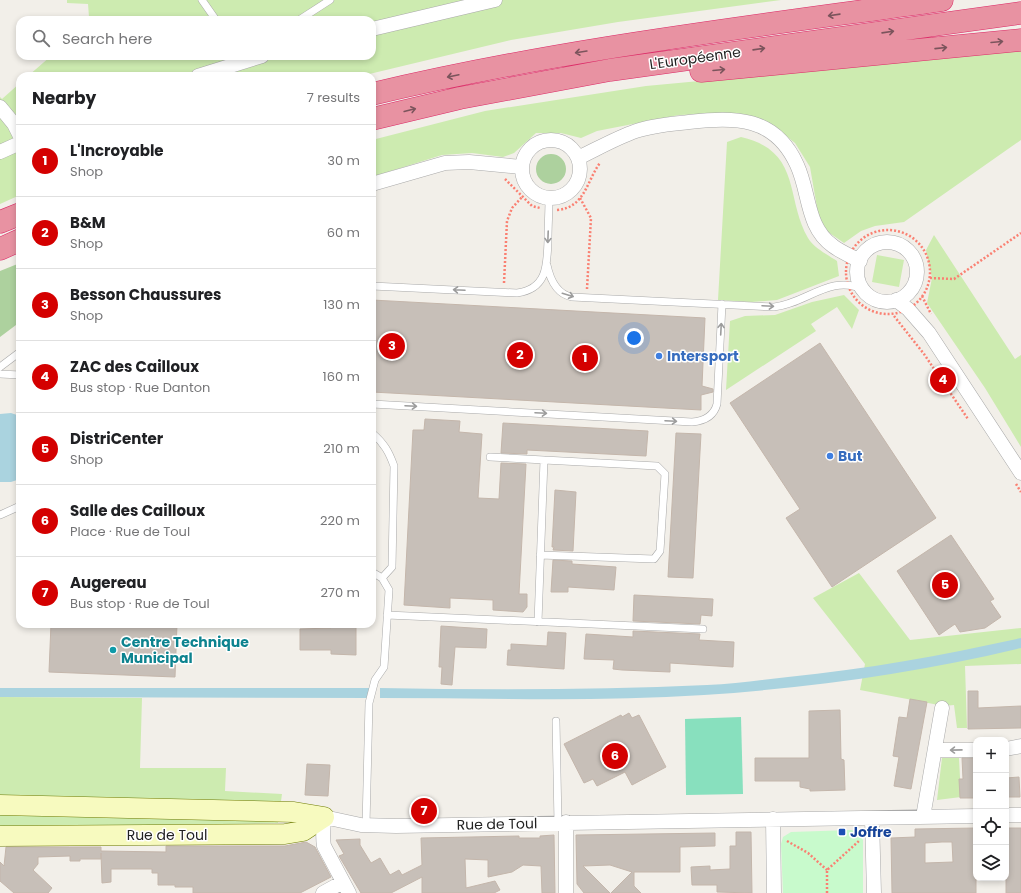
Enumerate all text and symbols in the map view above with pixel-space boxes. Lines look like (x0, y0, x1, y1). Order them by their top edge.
one-way arrow (828, 11, 841, 19)
search box (16, 16, 376, 60)
icon: search (30, 27, 52, 49)
text: Search here (62, 28, 152, 49)
one-way arrow (881, 28, 894, 35)
one-way arrow (990, 38, 1003, 46)
street label: L'Européenne (648, 42, 742, 74)
one-way arrow (934, 44, 947, 52)
one-way arrow (752, 45, 765, 53)
one-way arrow (575, 48, 588, 56)
one-way arrow (712, 66, 725, 73)
one-way arrow (447, 72, 460, 80)
text: Nearby (32, 86, 96, 110)
text: 7 results (307, 88, 360, 107)
one-way arrow (403, 106, 416, 113)
text: L'Incroyable (70, 140, 164, 161)
text: 1 (43, 151, 47, 170)
text: 30 m (327, 151, 360, 170)
text: Shop (70, 162, 103, 181)
text: B&M (70, 212, 106, 233)
text: 2 (41, 223, 49, 242)
text: 60 m (327, 223, 360, 242)
one-way arrow (544, 230, 552, 243)
text: Shop (70, 234, 103, 253)
text: Besson Chaussures (70, 284, 221, 305)
one-way arrow (453, 286, 466, 294)
one-way arrow (562, 292, 575, 299)
text: 3 (41, 295, 49, 314)
text: 130 m (323, 295, 360, 314)
one-way arrow (761, 303, 774, 310)
text: Shop (70, 306, 103, 325)
one-way arrow (717, 323, 725, 336)
your location (624, 328, 644, 348)
pin: 3 (379, 331, 405, 361)
pin: 2 (507, 340, 533, 370)
pin: 1 (572, 343, 598, 373)
place label: Intersport (667, 346, 739, 366)
marker: Intersport (654, 351, 664, 361)
text: ZAC des Cailloux (70, 356, 199, 377)
pin: 4 (930, 365, 956, 395)
text: 4 (41, 367, 49, 386)
text: 160 m (323, 367, 360, 386)
text: Bus stop · Rue Danton (70, 378, 210, 397)
one-way arrow (404, 403, 417, 410)
one-way arrow (534, 410, 547, 417)
one-way arrow (664, 417, 677, 424)
text: DistriCenter (70, 428, 163, 449)
text: 5 (41, 439, 49, 458)
text: 210 m (323, 439, 360, 458)
place label: But (838, 446, 863, 466)
text: Shop (70, 450, 103, 469)
marker: But (825, 451, 835, 461)
text: Salle des Cailloux (70, 500, 205, 521)
text: 6 (41, 511, 49, 530)
text: 220 m (320, 511, 360, 530)
text: Place · Rue de Toul (70, 522, 190, 541)
pin: 5 (932, 570, 958, 600)
text: Augereau (70, 572, 147, 593)
text: 7 (42, 583, 48, 602)
text: 270 m (320, 583, 360, 602)
text: Bus stop · Rue de Toul (70, 594, 210, 613)
place label: Centre Technique Municipal (121, 632, 249, 668)
marker: Centre Technique Municipal (108, 645, 118, 655)
map controls (973, 737, 1009, 881)
button: + (973, 737, 1009, 773)
pin: 6 (602, 741, 628, 771)
one-way arrow (950, 746, 963, 754)
button: − (973, 773, 1009, 809)
pin: 7 (411, 796, 437, 826)
button: locate (973, 809, 1009, 845)
street label: Rue de Toul (456, 813, 538, 835)
place label: Joffre (850, 822, 892, 842)
street label: Rue de Toul (127, 825, 207, 845)
marker: Joffre (837, 827, 847, 837)
button: layers (973, 845, 1009, 881)

